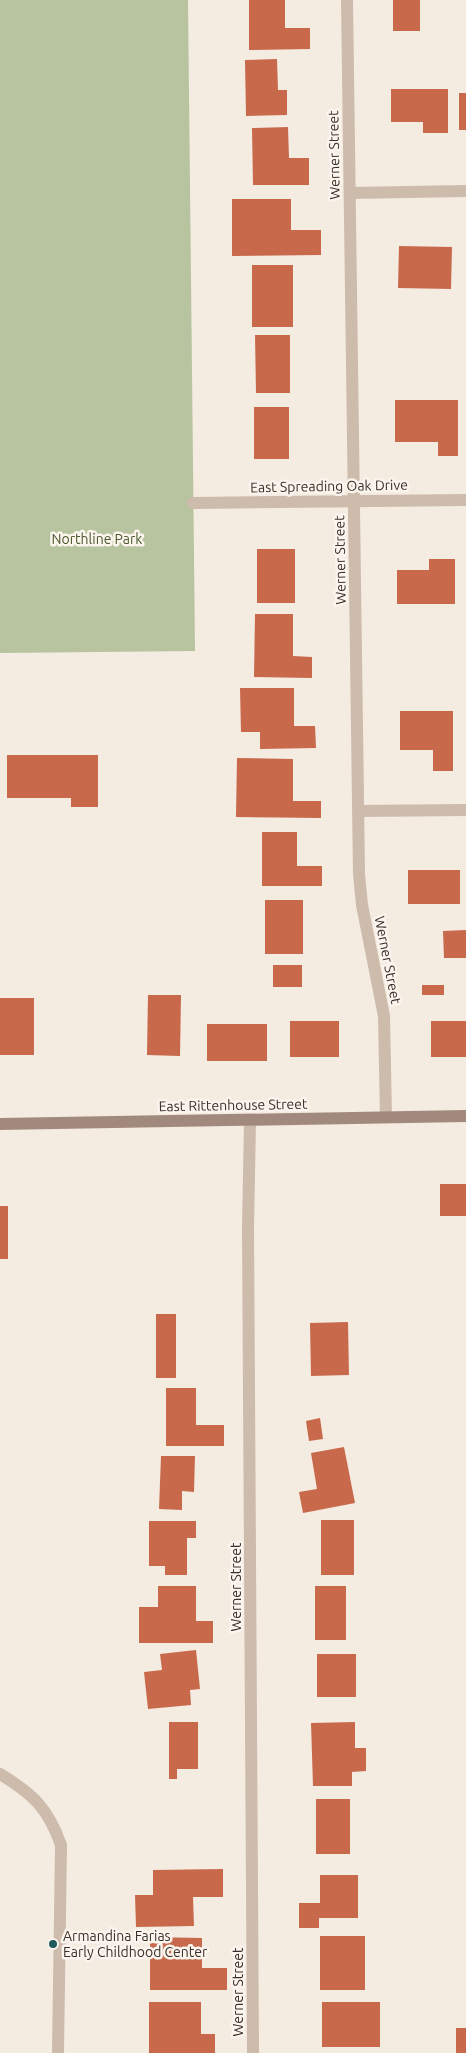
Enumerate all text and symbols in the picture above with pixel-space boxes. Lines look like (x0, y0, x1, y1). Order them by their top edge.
street label: Werner Street (325, 110, 343, 200)
street label: East Spreading Oak Drive (250, 477, 408, 495)
street label: Werner Street (331, 515, 349, 605)
park label: Northline Park (52, 531, 142, 547)
street label: Werner Street (372, 915, 404, 1006)
street label: East Rittenhouse Street (158, 1096, 308, 1114)
street label: Werner Street (228, 1542, 244, 1632)
place label: Armandina Farias Early Childhood Center (63, 1928, 208, 1960)
marker: Armandina Farias Early Childhood Center (47, 1938, 59, 1950)
street label: Werner Street (230, 1947, 246, 2037)

